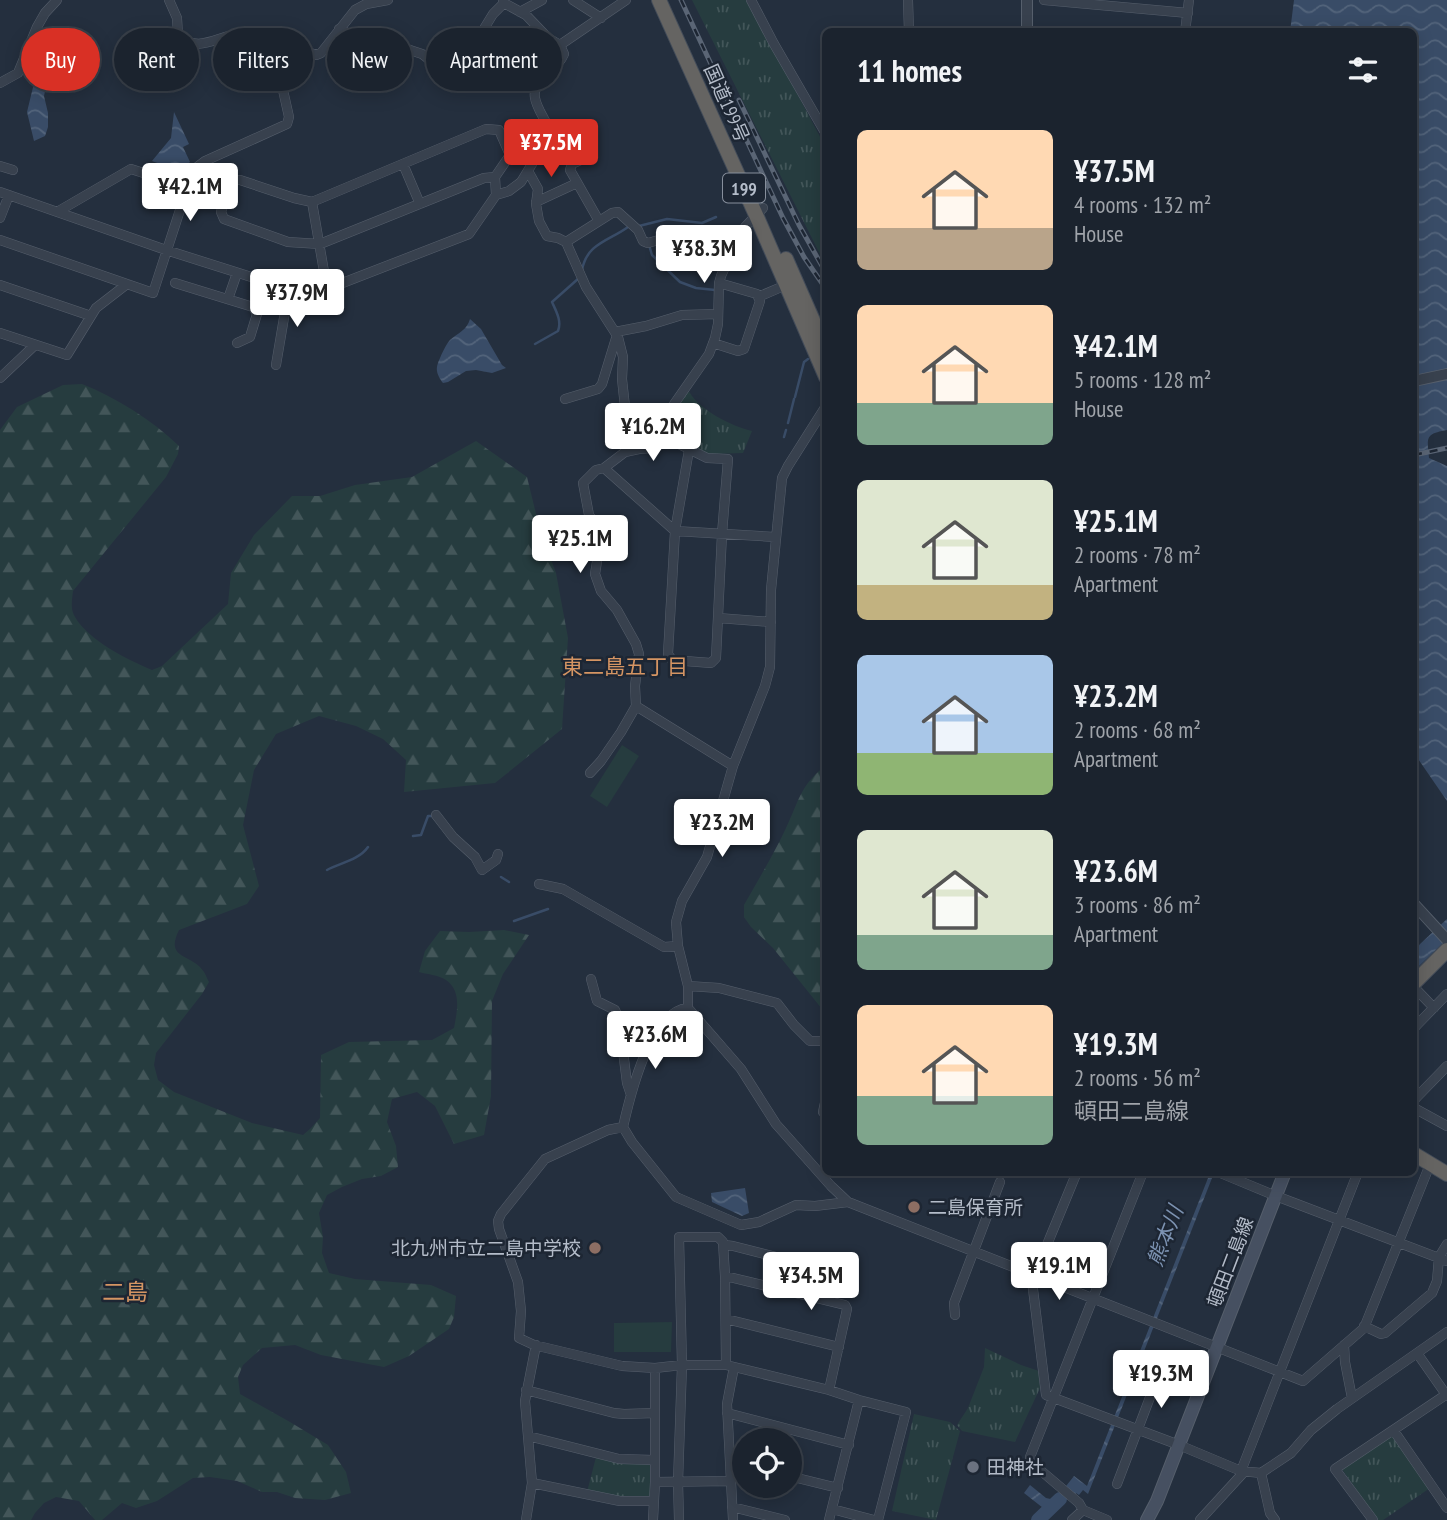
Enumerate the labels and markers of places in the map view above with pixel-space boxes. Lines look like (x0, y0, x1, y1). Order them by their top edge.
pin: ¥37.5M (494, 120, 608, 179)
pin: ¥42.1M (133, 164, 247, 223)
pin: ¥38.3M (647, 226, 761, 285)
pin: ¥37.9M (240, 270, 354, 329)
pin: ¥16.2M (596, 404, 710, 463)
pin: ¥25.1M (523, 516, 637, 575)
pin: ¥23.2M (665, 800, 779, 859)
pin: ¥23.6M (598, 1012, 712, 1071)
place label: 二島保育所 (928, 1195, 1023, 1219)
marker: 二島保育所 (906, 1199, 922, 1215)
place label: 北九州市立二島中学校 (391, 1236, 581, 1260)
marker: 北九州市立二島中学校 (587, 1240, 603, 1256)
pin: ¥19.1M (1002, 1242, 1116, 1302)
pin: ¥34.5M (754, 1252, 868, 1312)
pin: ¥19.3M (1104, 1350, 1218, 1410)
place label: 田神社 (987, 1455, 1044, 1479)
marker: 田神社 (965, 1459, 981, 1475)

